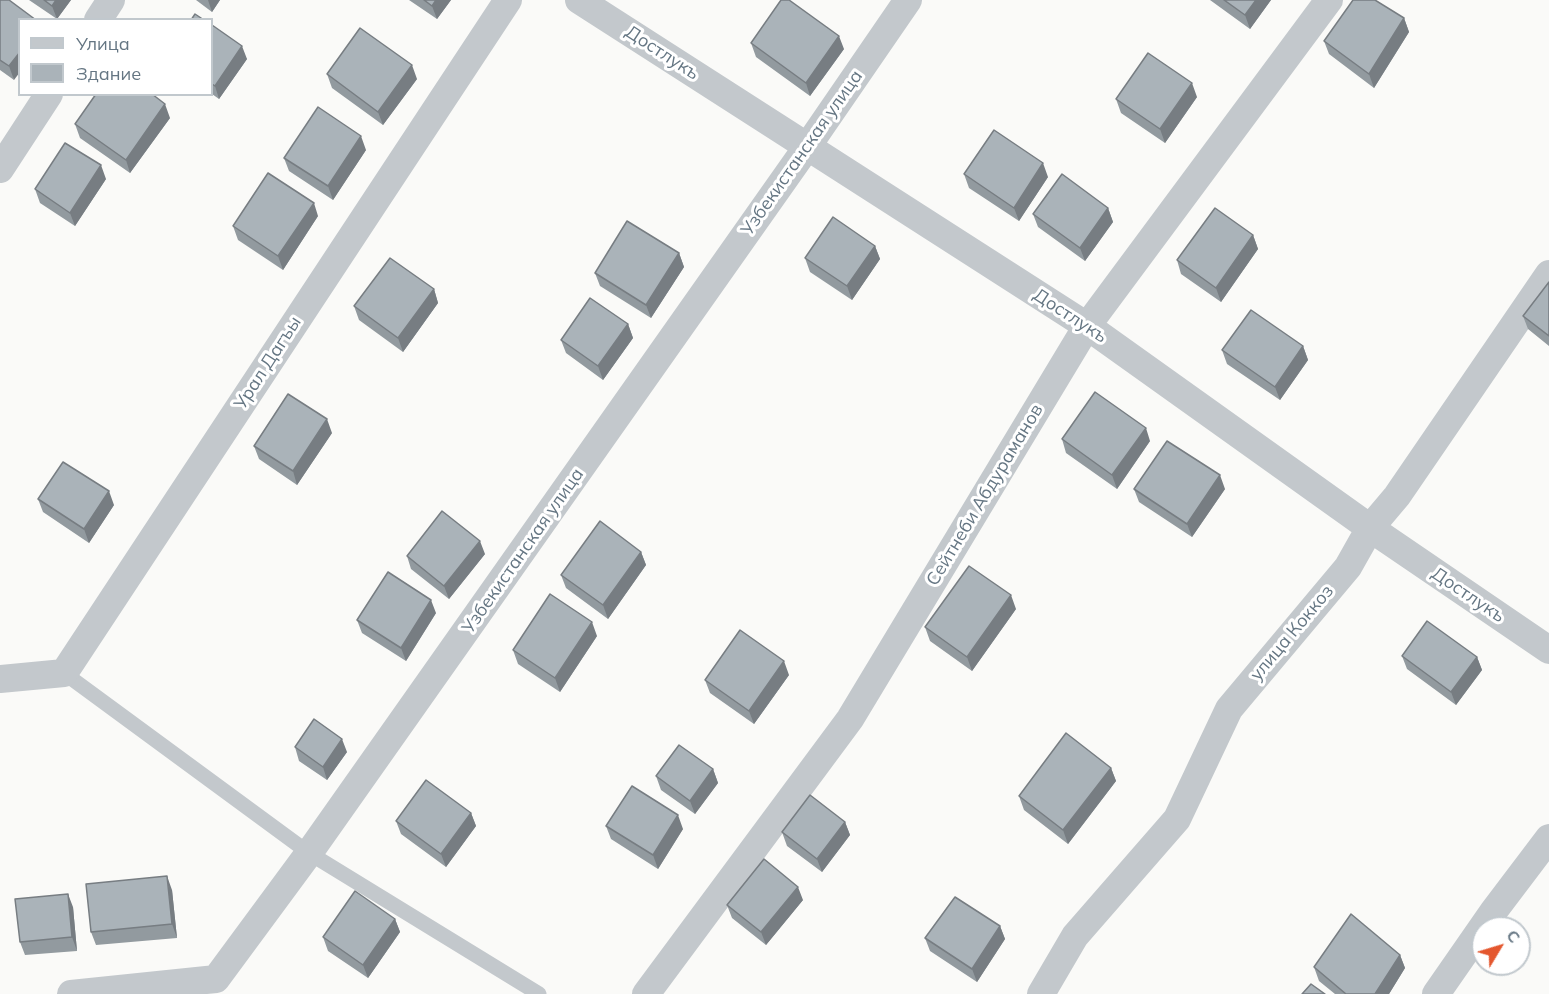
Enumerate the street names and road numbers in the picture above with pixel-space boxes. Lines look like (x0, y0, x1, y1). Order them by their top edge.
street label: Достлукъ (621, 21, 703, 85)
street label: Узбекистанская улица (737, 66, 867, 240)
street label: Достлукъ (1029, 284, 1111, 348)
street label: Урал Дагъы (230, 312, 306, 414)
street label: Сейтнеби Абдураманов (922, 400, 1048, 590)
street label: Узбекистанская улица (458, 464, 588, 638)
street label: Достлукъ (1427, 563, 1509, 627)
street label: улица Коккоз (1246, 581, 1338, 685)

